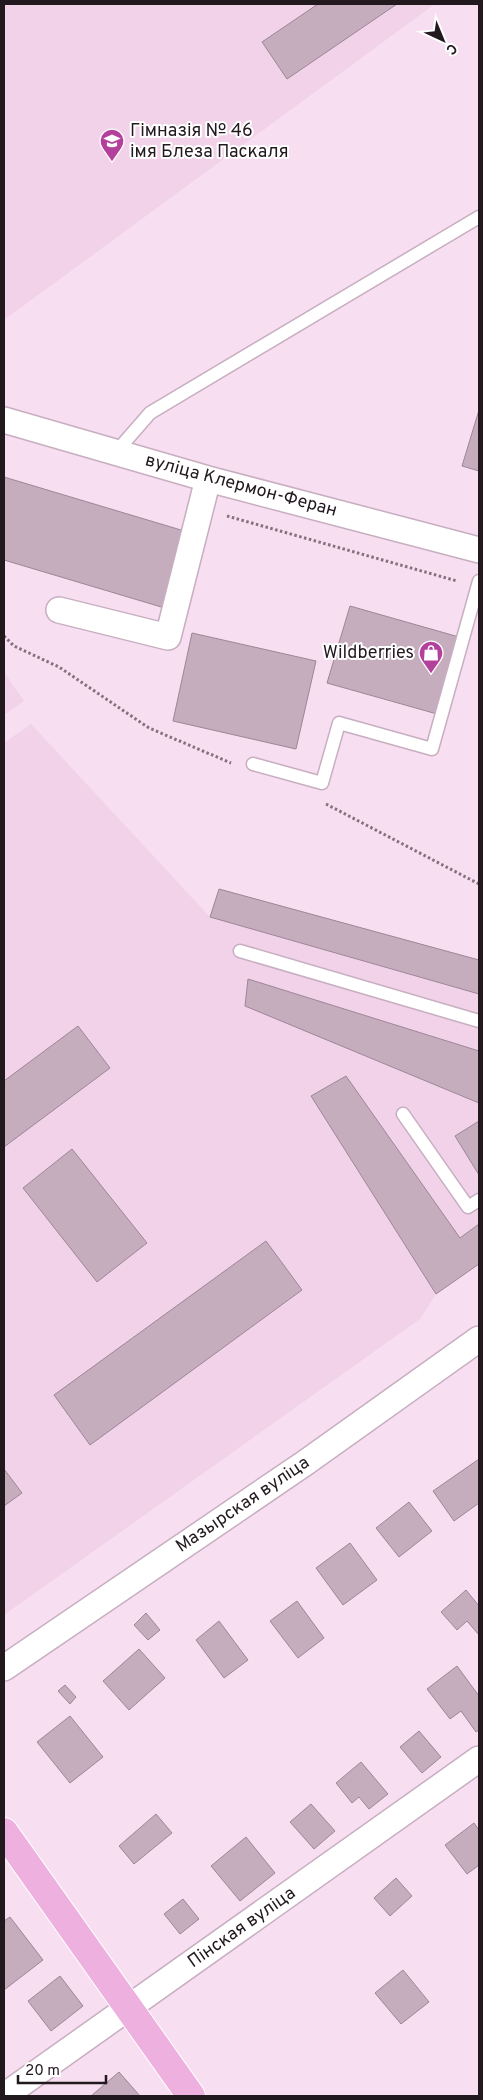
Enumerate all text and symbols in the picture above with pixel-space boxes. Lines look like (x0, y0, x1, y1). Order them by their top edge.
north arrow (418, 15, 468, 65)
text: С (442, 39, 460, 58)
place label: Гімназія № 46 імя Блеза Паскаля (130, 120, 289, 164)
school or university icon: Гімназія № 46 імя Блеза Паскаля (99, 128, 125, 162)
street label: вуліца Клермон-Феран (142, 449, 340, 523)
shop icon: Wildberries (418, 640, 444, 674)
place label: Wildberries (323, 642, 414, 665)
street label: Мазырская вуліца (172, 1452, 314, 1558)
street label: Пінская вуліца (184, 1882, 300, 1974)
scale bar (18, 2052, 105, 2084)
text: 20 m (25, 2062, 60, 2081)

